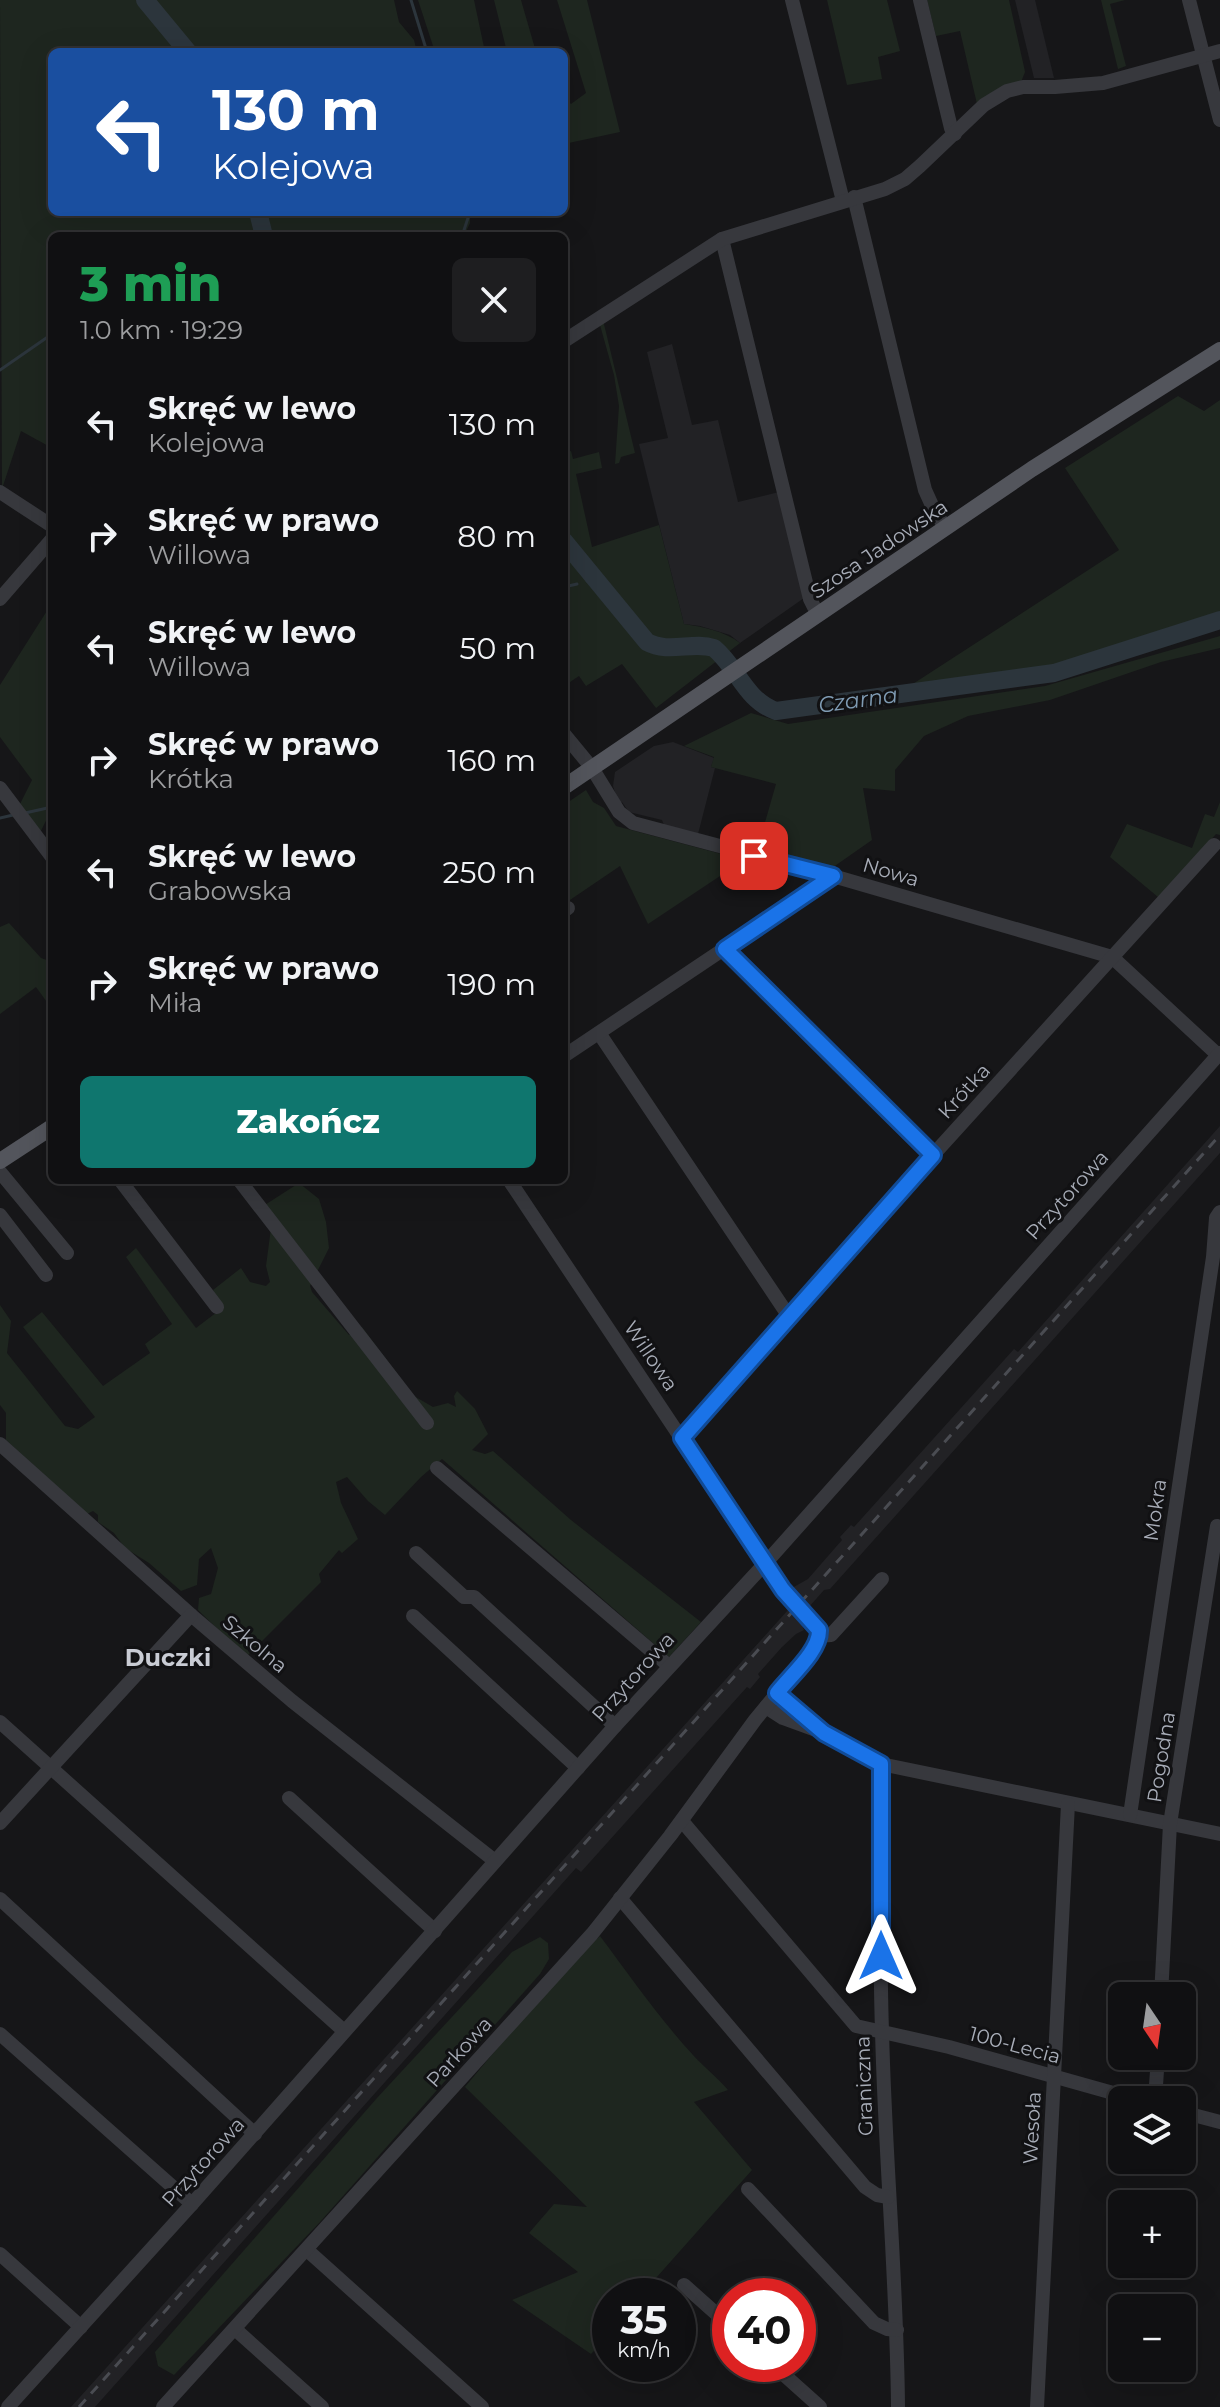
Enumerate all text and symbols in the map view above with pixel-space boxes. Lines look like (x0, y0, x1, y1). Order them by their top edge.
text: 130 m (212, 76, 380, 144)
icon: left (80, 80, 184, 184)
text: Kolejowa (212, 144, 375, 188)
text: 3 min (80, 255, 222, 313)
button: close (452, 258, 536, 342)
text: 1.0 km · 19:29 (80, 314, 243, 346)
text: Skręć w lewo (148, 390, 356, 427)
icon: left (80, 402, 124, 446)
text: 130 m (449, 406, 536, 443)
text: Kolejowa (148, 427, 265, 459)
street label: Szosa Jadowska (806, 494, 952, 604)
text: Skręć w prawo (148, 502, 379, 539)
icon: right (80, 514, 124, 558)
text: 80 m (457, 518, 536, 555)
text: Willowa (148, 539, 251, 571)
text: Skręć w lewo (148, 614, 356, 651)
icon: left (80, 626, 124, 670)
text: 50 m (459, 630, 536, 667)
text: Willowa (148, 651, 251, 683)
water label: Czarna (817, 681, 899, 719)
text: Skręć w prawo (148, 726, 379, 763)
icon: right (80, 738, 124, 782)
text: 160 m (447, 742, 536, 779)
text: Krótka (148, 763, 234, 795)
pin (720, 822, 788, 890)
icon: arrive (732, 834, 776, 878)
text: Skręć w lewo (148, 838, 356, 875)
icon: left (80, 850, 124, 894)
street label: Nowa (860, 853, 922, 891)
text: 250 m (442, 854, 536, 891)
text: Grabowska (148, 875, 292, 907)
text: Skręć w prawo (148, 950, 379, 987)
icon: right (80, 962, 124, 1006)
text: 190 m (447, 966, 536, 1003)
text: Miła (148, 987, 202, 1019)
street label: Krótka (933, 1058, 995, 1124)
button: Zakończ (80, 1076, 536, 1168)
street label: Przytorowa (1021, 1145, 1113, 1245)
street label: Willowa (619, 1316, 683, 1396)
street label: Mokra (1139, 1477, 1171, 1543)
street label: Szkolna (218, 1610, 292, 1678)
street label: Przytorowa (587, 1627, 679, 1727)
district label: Duczki (125, 1643, 211, 1672)
street label: Pogodna (1142, 1710, 1180, 1804)
position arrow (839, 1914, 923, 1998)
north arrow (1108, 1982, 1196, 2070)
map controls (1108, 1982, 1196, 2382)
street label: Parkowa (421, 2012, 497, 2092)
street label: 100-Lecia (967, 2021, 1063, 2069)
street label: Graniczna (850, 2036, 878, 2136)
button: layers (1108, 2086, 1196, 2174)
street label: Wesoła (1018, 2091, 1046, 2165)
street label: Przytorowa (157, 2112, 249, 2212)
button: + (1108, 2190, 1196, 2278)
speed limit sign: 40 (712, 2278, 816, 2382)
button: − (1108, 2294, 1196, 2382)
text: 35 (620, 2295, 668, 2344)
text: km/h (617, 2338, 671, 2362)

